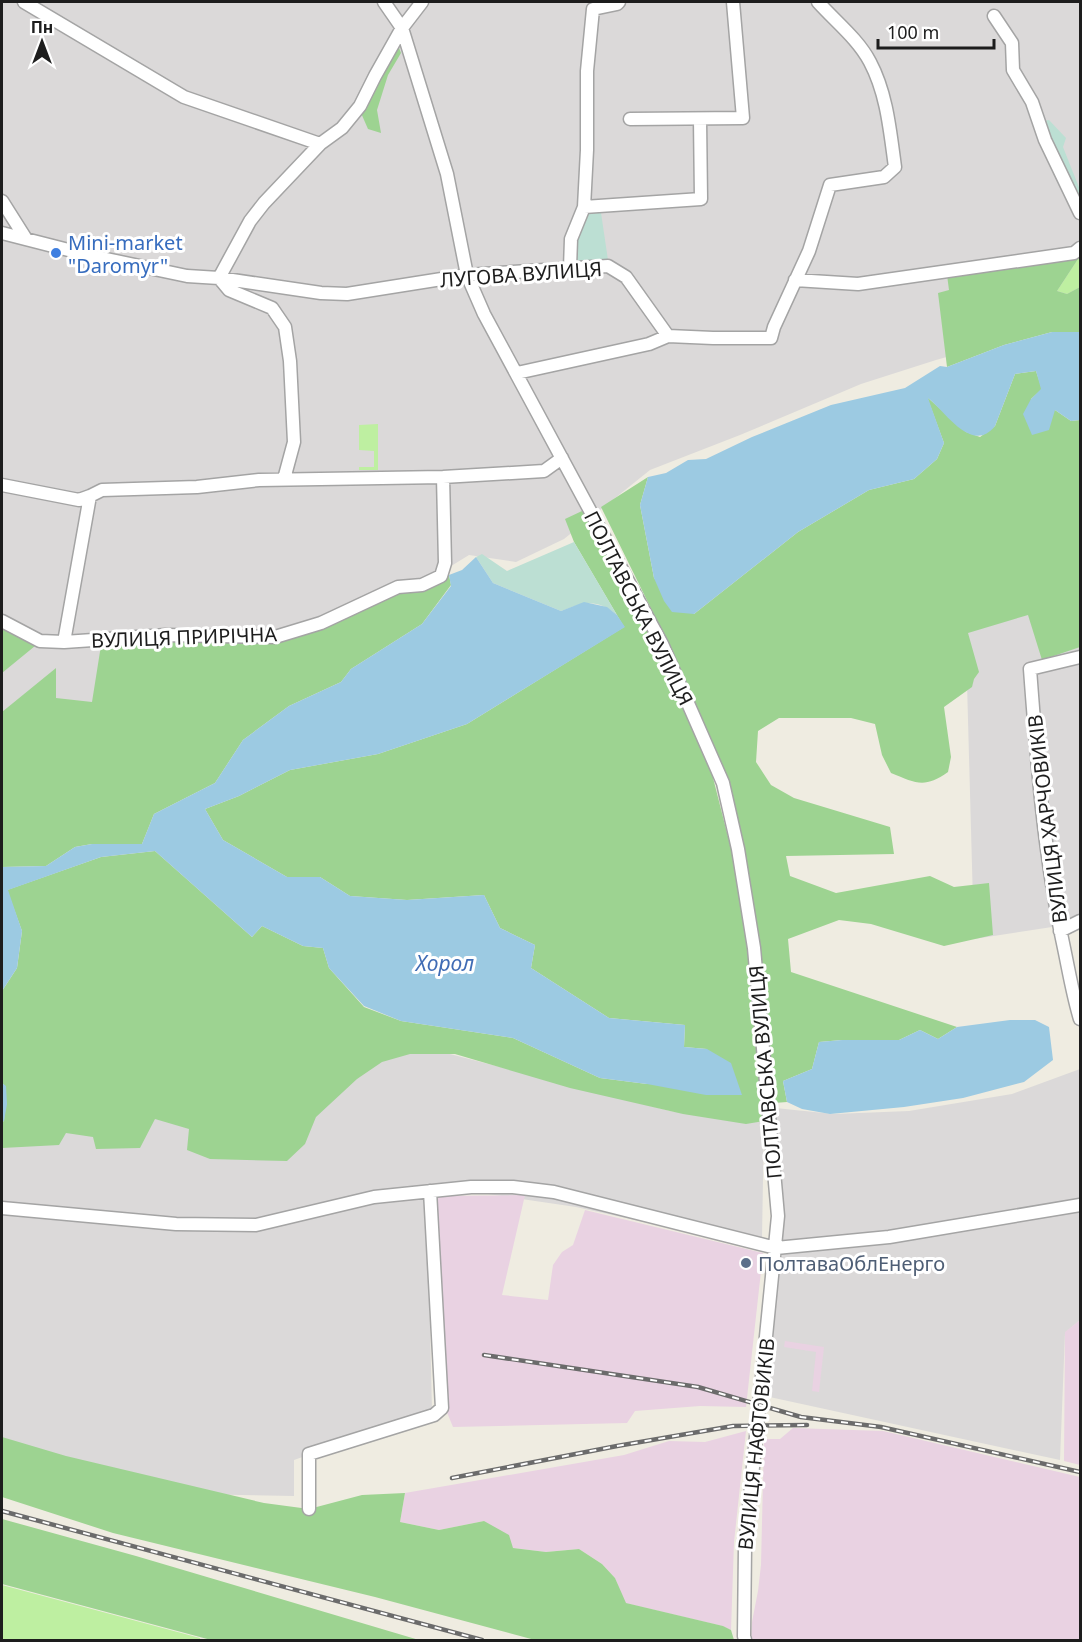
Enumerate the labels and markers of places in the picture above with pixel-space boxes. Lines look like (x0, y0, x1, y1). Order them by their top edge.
place label: Mini-market "Daromyr" (68, 229, 183, 279)
marker: Mini-market "Daromyr" (49, 246, 63, 260)
place label: ПолтаваОблЕнерго (758, 1250, 945, 1277)
marker: ПолтаваОблЕнерго (739, 1256, 753, 1270)

